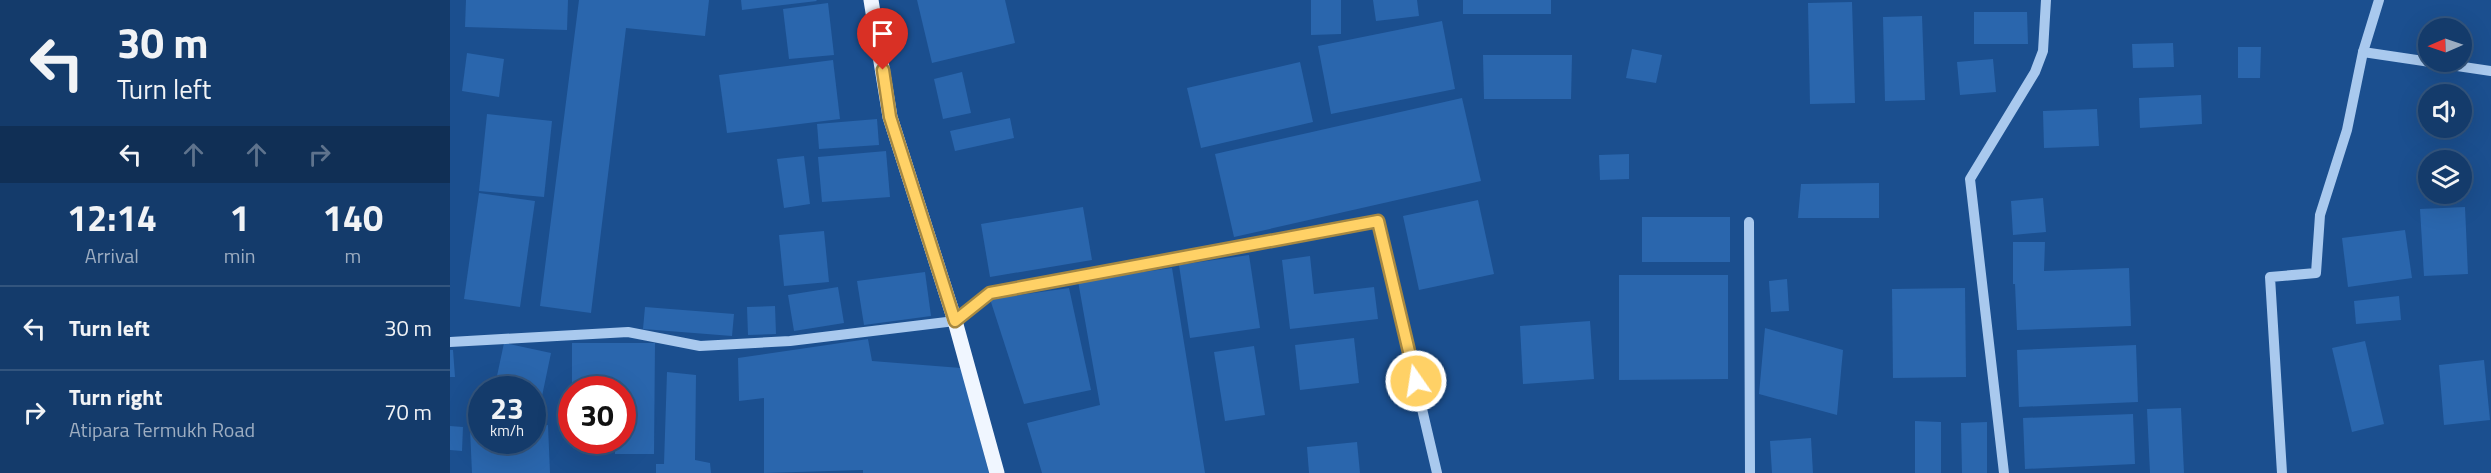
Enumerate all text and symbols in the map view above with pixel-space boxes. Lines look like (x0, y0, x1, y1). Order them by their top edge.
pin (857, 8, 908, 70)
text: 30 m (117, 10, 209, 74)
icon: arrive (866, 17, 899, 50)
north arrow (2418, 18, 2472, 72)
map controls (2418, 18, 2472, 204)
icon: left (18, 24, 96, 102)
text: Turn left (117, 68, 211, 109)
button: sound (2418, 84, 2472, 138)
icon: left (114, 138, 147, 171)
icon: ahead (177, 138, 210, 171)
icon: ahead (240, 138, 273, 171)
icon: right (303, 138, 336, 171)
button: layers (2418, 150, 2472, 204)
text: 12:14 (67, 190, 157, 245)
text: 1 (230, 190, 250, 245)
text: 140 (323, 190, 383, 245)
text: Arrival (85, 240, 139, 271)
text: min (224, 240, 256, 271)
text: m (344, 240, 361, 271)
text: Turn left (69, 311, 150, 345)
text: 30 m (384, 311, 432, 345)
icon: left (18, 312, 51, 345)
position arrow (1384, 349, 1448, 413)
speed limit sign: 30 (558, 376, 636, 454)
text: Turn right (69, 380, 163, 414)
text: 23 (490, 385, 524, 431)
text: 70 m (384, 395, 432, 429)
icon: right (18, 396, 51, 429)
text: Atipara Termukh Road (69, 414, 255, 445)
text: km/h (490, 419, 524, 442)

